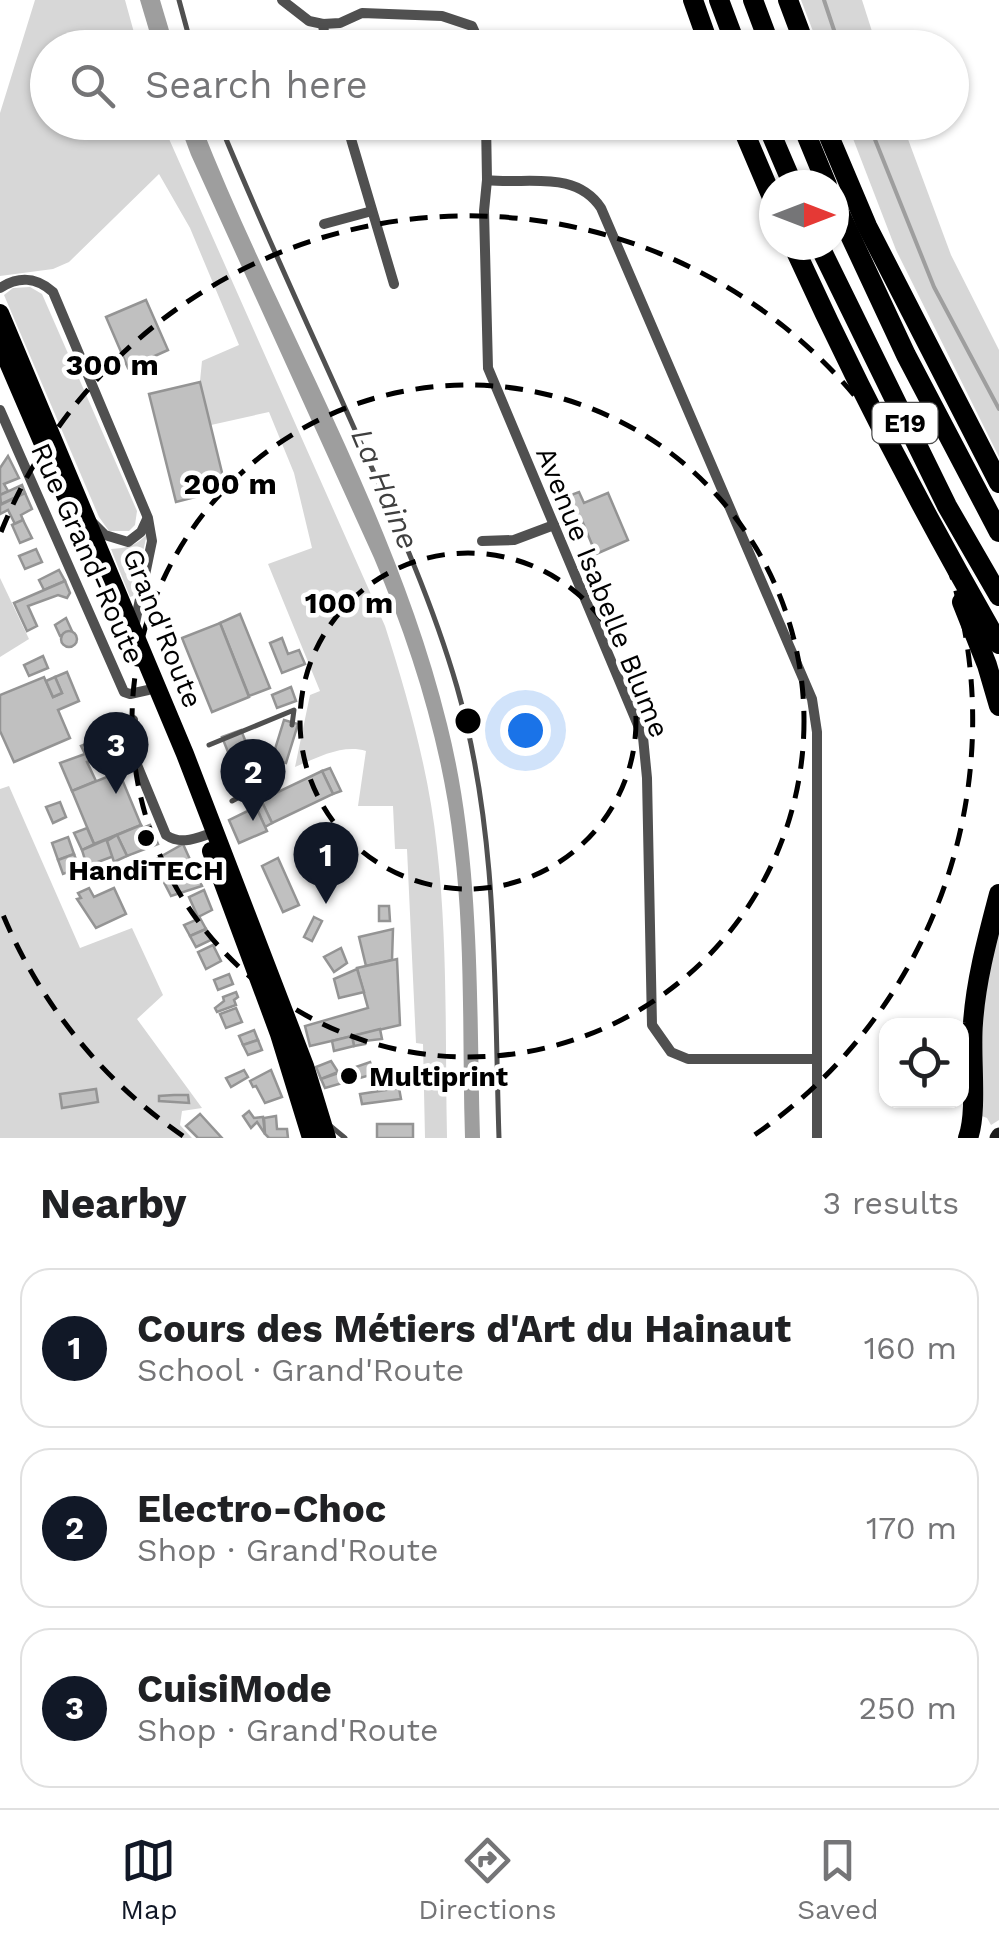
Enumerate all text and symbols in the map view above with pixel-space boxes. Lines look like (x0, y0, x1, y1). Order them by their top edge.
search box (30, 30, 969, 140)
icon: search (65, 58, 120, 113)
text: Search here (145, 63, 368, 107)
north arrow (759, 170, 849, 260)
text: 300 m (65, 347, 159, 382)
road number: E19 (872, 403, 938, 443)
water label: La Haine (344, 423, 427, 555)
street label: Rue Grand-Route (24, 438, 151, 669)
street label: Avenue Isabelle Blume (529, 442, 676, 742)
text: 200 m (183, 466, 277, 501)
street label: Grand'Route (116, 544, 209, 713)
text: 100 m (305, 585, 393, 620)
centre of rings (450, 703, 486, 739)
your location (500, 705, 551, 756)
pin: 3 (84, 712, 148, 794)
pin: 2 (220, 738, 286, 821)
pin: 1 (294, 822, 358, 904)
marker: HandiTECH (135, 827, 157, 849)
place label: HandiTECH (68, 854, 224, 887)
map controls (879, 1018, 969, 1108)
button: locate (879, 1018, 969, 1108)
place label: Multiprint (369, 1060, 508, 1093)
marker: Multiprint (338, 1065, 360, 1087)
text: Nearby (40, 1179, 187, 1228)
text: 3 results (822, 1184, 959, 1222)
text: Cours des Métiers d'Art du Hainaut (137, 1307, 791, 1351)
text: 1 (68, 1329, 81, 1367)
text: 160 m (864, 1329, 957, 1367)
text: School · Grand'Route (137, 1351, 464, 1389)
text: Electro-Choc (137, 1487, 386, 1531)
text: 2 (65, 1509, 84, 1547)
text: 170 m (866, 1509, 957, 1547)
text: Shop · Grand'Route (137, 1531, 438, 1569)
text: CuisiMode (137, 1667, 332, 1711)
text: 3 (65, 1689, 84, 1727)
text: 250 m (858, 1689, 957, 1727)
text: Shop · Grand'Route (137, 1711, 438, 1749)
tab: Map (120, 1833, 178, 1926)
tab: Directions (418, 1833, 557, 1926)
tab: Saved (797, 1833, 879, 1926)

